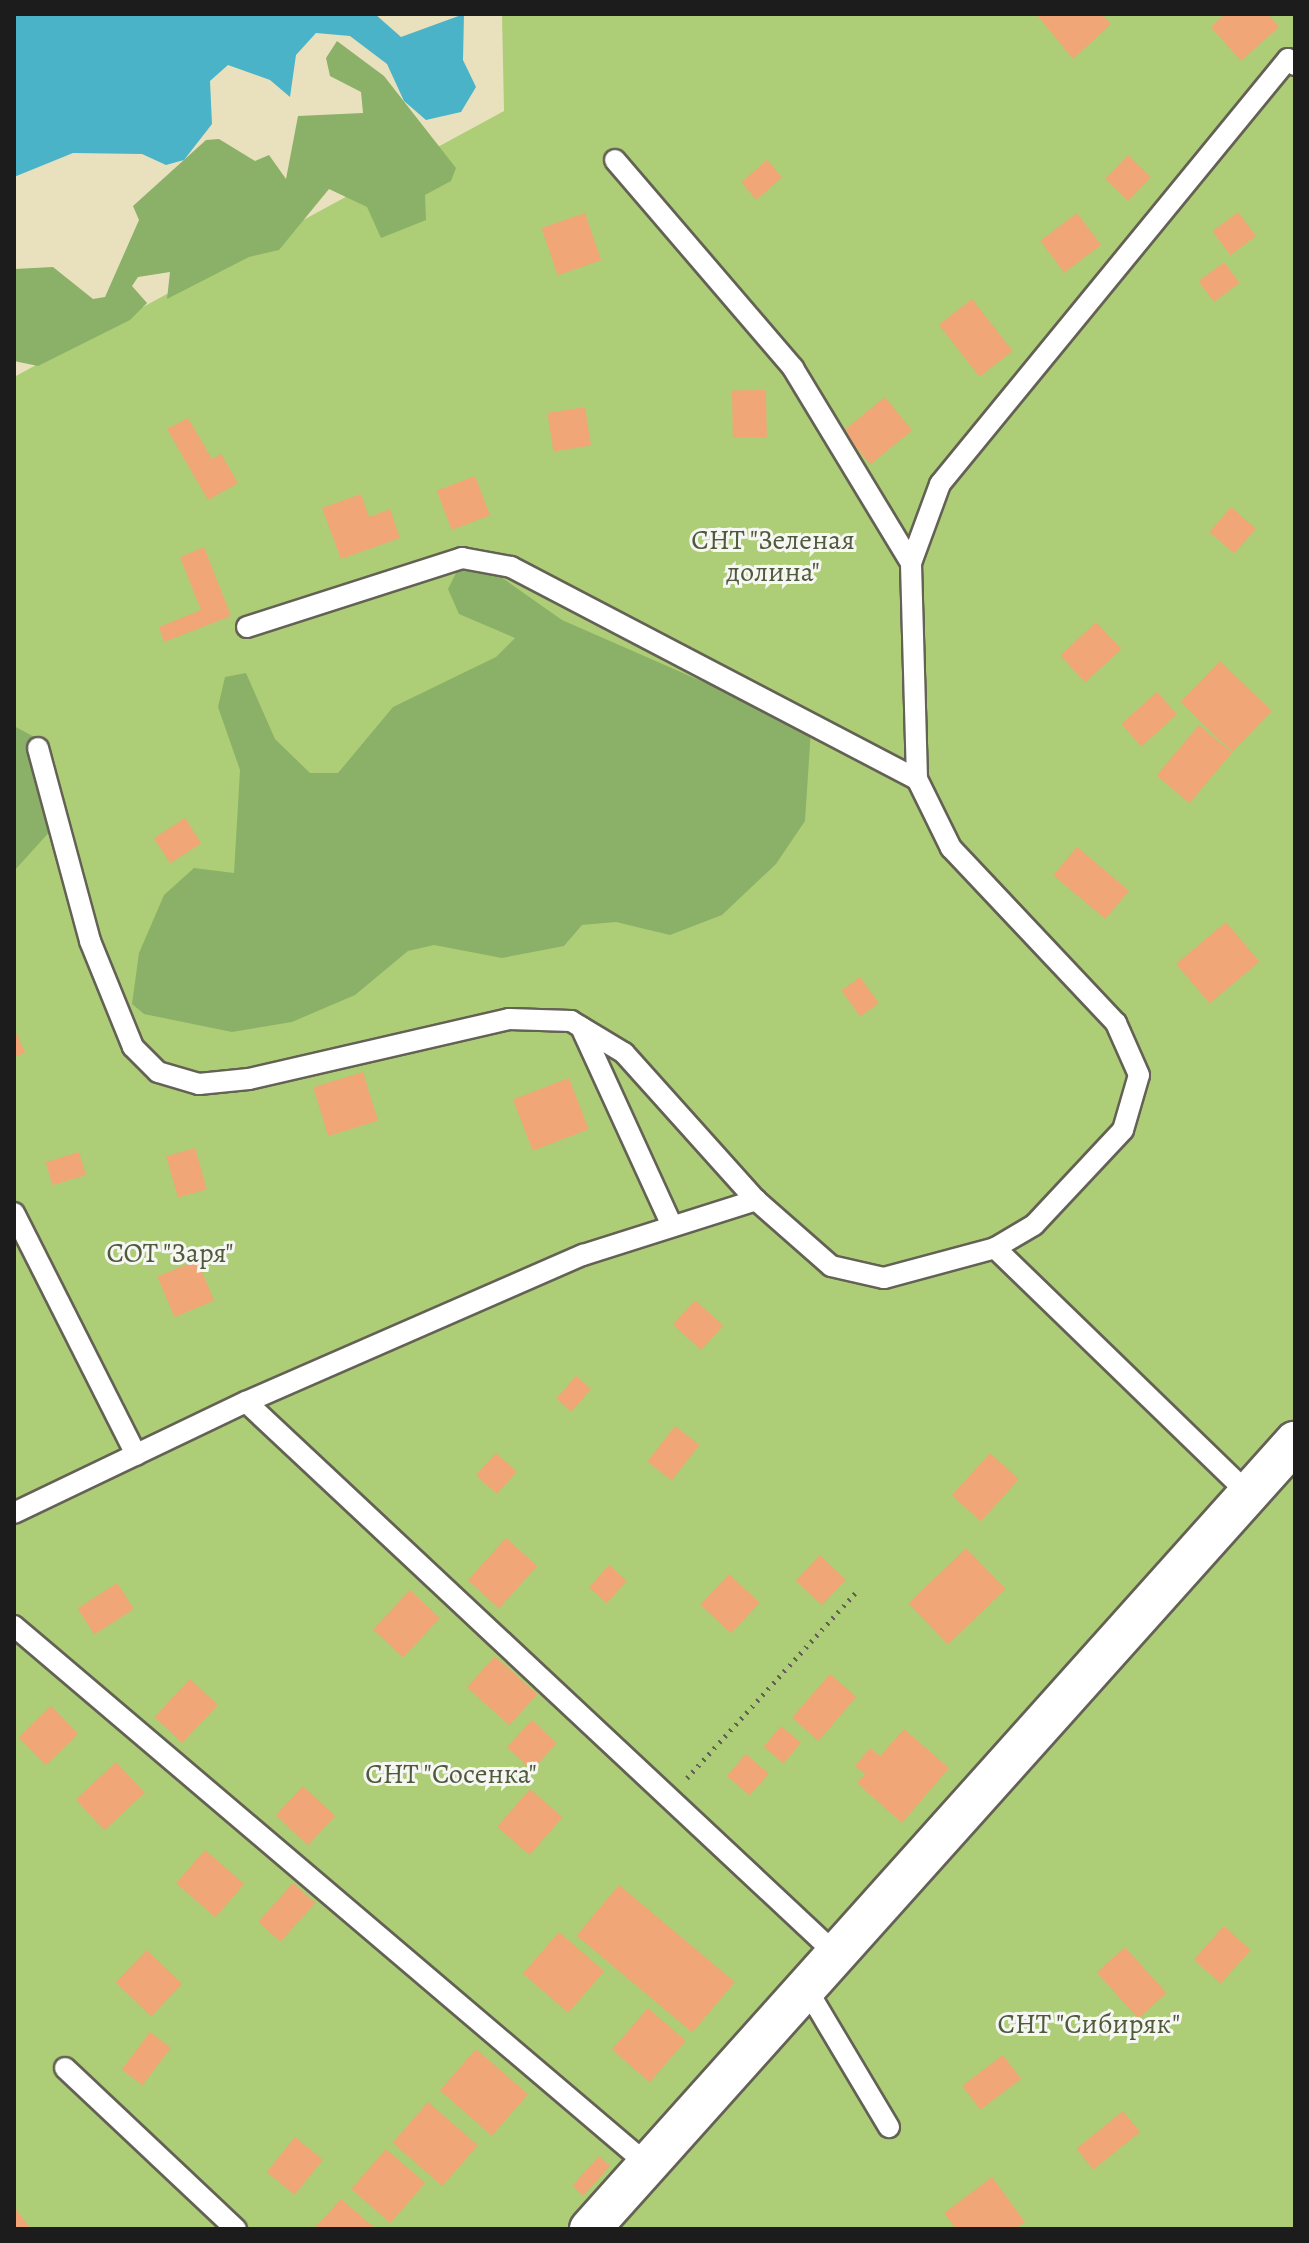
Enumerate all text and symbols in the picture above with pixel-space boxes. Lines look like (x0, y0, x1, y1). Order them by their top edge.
park label: СНТ "Зеленая долина" (691, 523, 855, 589)
park label: СОТ "Заря" (106, 1236, 234, 1270)
park label: СНТ "Сосенка" (365, 1757, 537, 1791)
park label: СНТ "Сибиряк" (997, 2007, 1181, 2041)

